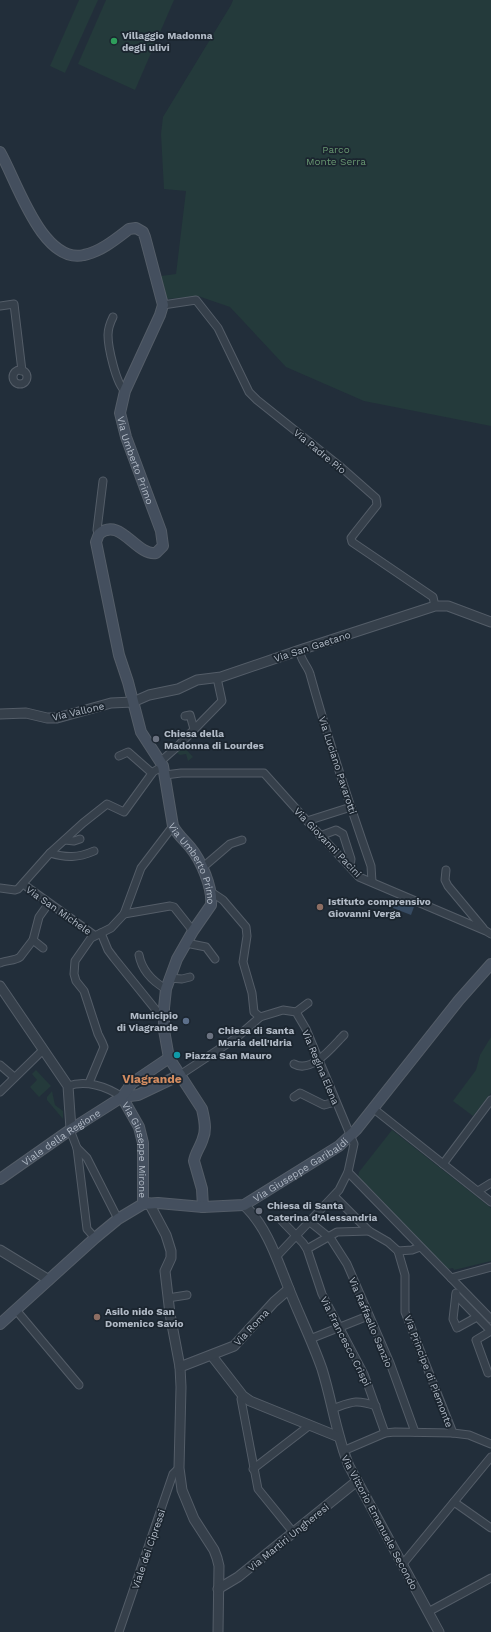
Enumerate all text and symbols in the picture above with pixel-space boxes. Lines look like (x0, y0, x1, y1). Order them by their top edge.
place label: Villaggio Madonna degli ulivi (122, 30, 213, 53)
marker: Villaggio Madonna degli ulivi (109, 36, 119, 46)
park label: Parco Monte Serra (306, 144, 366, 167)
street label: Via Umberto Primo (115, 415, 155, 506)
street label: Via Padre Pio (291, 427, 348, 476)
street label: Via San Gaetano (272, 629, 352, 664)
street label: Via Vallone (51, 700, 106, 723)
street label: Via Luciano Pavarotti (317, 715, 359, 815)
place label: Chiesa della Madonna di Lourdes (164, 728, 265, 751)
marker: Chiesa della Madonna di Lourdes (151, 734, 161, 744)
street label: Via Giovanni Pacini (292, 805, 364, 879)
street label: Via Umberto Primo (166, 821, 216, 904)
street label: Via San Michele (24, 884, 94, 937)
place label: Istituto comprensivo Giovanni Verga (328, 896, 431, 919)
marker: Istituto comprensivo Giovanni Verga (315, 902, 325, 912)
place label: Municipio di Viagrande (117, 1010, 178, 1033)
marker: Municipio di Viagrande (181, 1016, 191, 1026)
place label: Chiesa di Santa Maria dell'Idria (218, 1025, 294, 1048)
street label: Via Regina Elena (300, 1028, 341, 1107)
marker: Chiesa di Santa Maria dell'Idria (205, 1031, 215, 1041)
marker: Piazza San Mauro (172, 1050, 182, 1060)
place label: Piazza San Mauro (185, 1050, 272, 1061)
district label: Viagrande (122, 1072, 182, 1086)
street label: Via Giuseppe Mirone (120, 1100, 148, 1198)
street label: Viale della Regione (20, 1107, 103, 1168)
street label: Via Giuseppe Garibaldi (251, 1135, 350, 1204)
place label: Chiesa di Santa Caterina d'Alessandria (267, 1200, 378, 1223)
marker: Chiesa di Santa Caterina d'Alessandria (254, 1206, 264, 1216)
street label: Via Raffaello Sanzio (347, 1275, 395, 1369)
street label: Via Francesco Crispi (318, 1295, 373, 1388)
place label: Asilo nido San Domenico Savio (105, 1306, 184, 1329)
street label: Via Roma (232, 1307, 271, 1348)
marker: Asilo nido San Domenico Savio (92, 1312, 102, 1322)
street label: Via Principe di Piemonte (402, 1314, 455, 1429)
street label: Via Vittorio Emanuele Secondo (339, 1453, 420, 1591)
street label: Via Martiri Ungheresi (246, 1501, 331, 1573)
street label: Viale dei Cipressi (130, 1508, 167, 1591)

